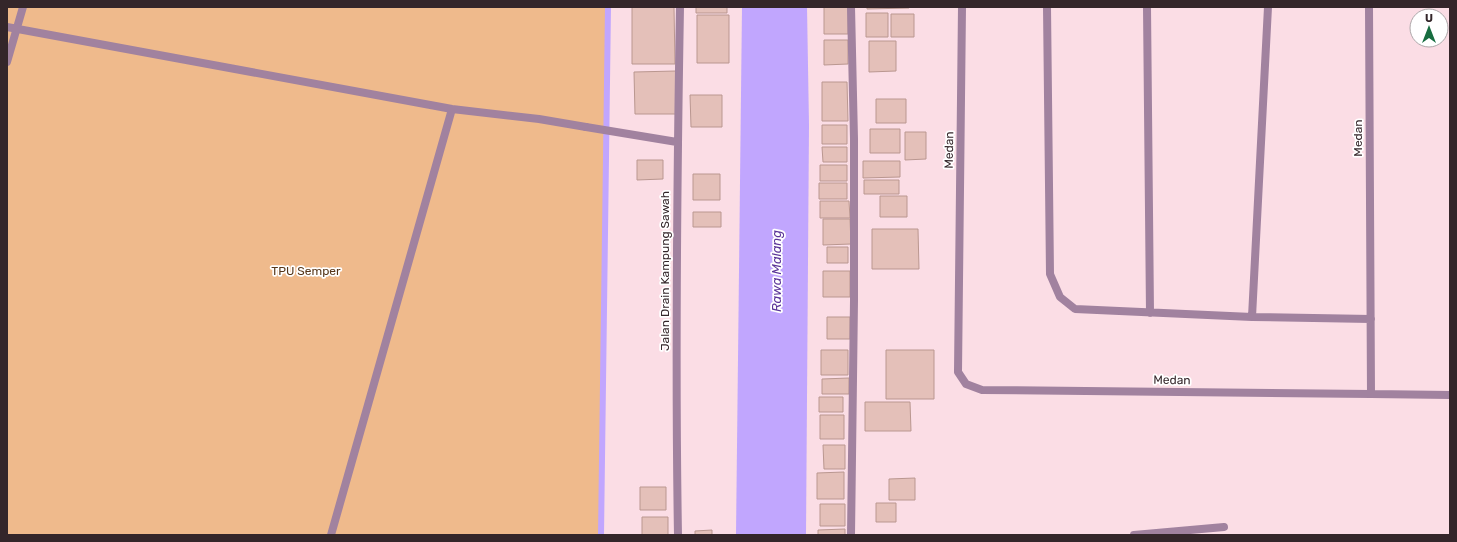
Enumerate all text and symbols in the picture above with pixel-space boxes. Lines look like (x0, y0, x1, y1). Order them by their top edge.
north arrow (1409, 8, 1449, 48)
text: U (1425, 12, 1433, 25)
street label: Medan (1351, 119, 1365, 157)
street label: Medan (942, 131, 956, 169)
street label: Jalan Drain Kampung Sawah (658, 191, 672, 351)
water label: Rawa Malang (769, 230, 785, 312)
park label: TPU Semper (271, 264, 341, 278)
street label: Medan (1153, 373, 1191, 387)

